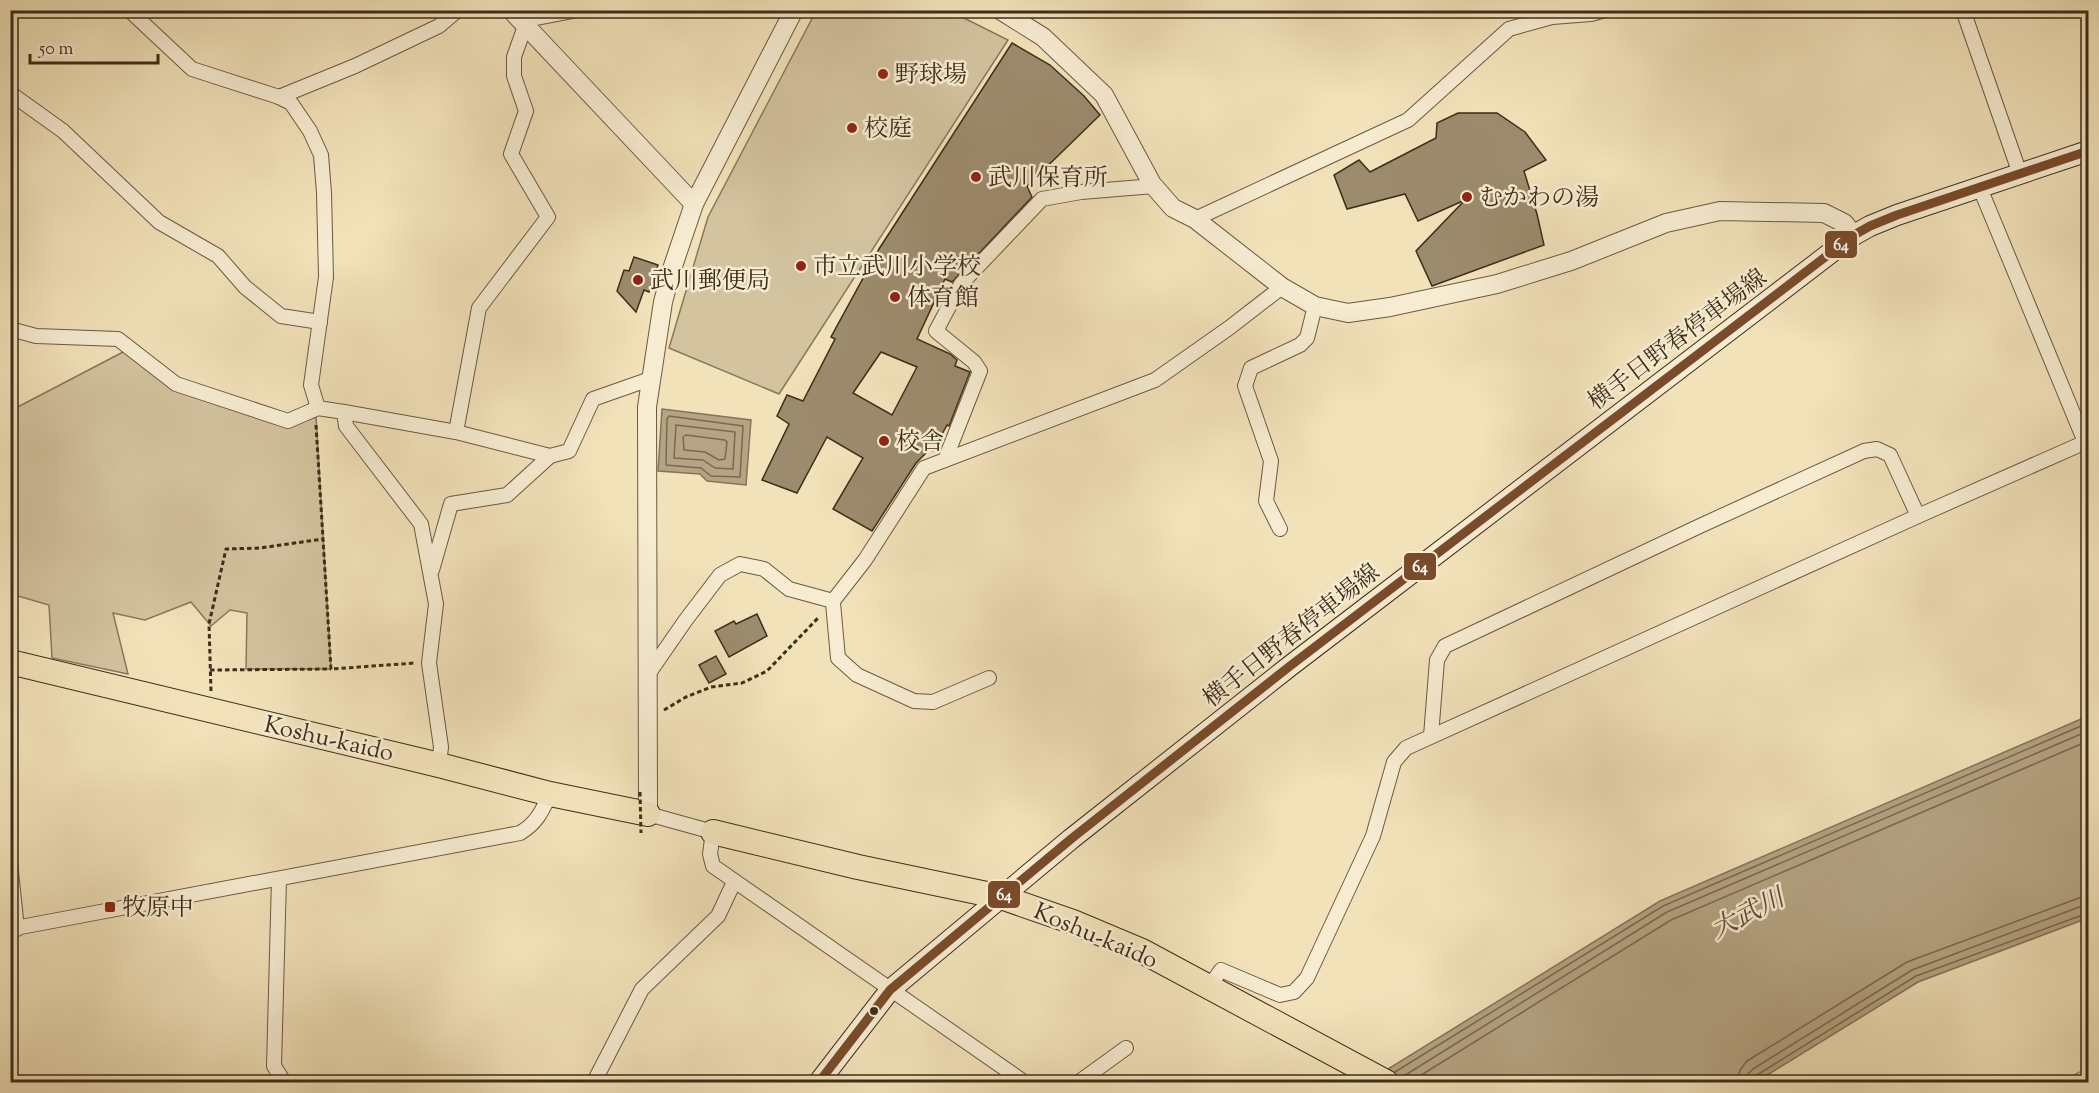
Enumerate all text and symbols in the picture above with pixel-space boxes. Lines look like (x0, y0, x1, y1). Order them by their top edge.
scale bar (30, 27, 158, 65)
text: 50 m (38, 37, 74, 63)
place label: 野球場 (895, 59, 967, 93)
marker: 野球場 (876, 67, 890, 81)
place label: 校庭 (864, 113, 912, 147)
marker: 校庭 (845, 121, 859, 135)
place label: 武川保育所 (988, 162, 1108, 196)
marker: 武川保育所 (969, 170, 983, 184)
place label: むかわの湯 (1479, 182, 1599, 216)
marker: むかわの湯 (1460, 190, 1474, 204)
line badge: 64 (1824, 230, 1858, 259)
text: 64 (1833, 235, 1849, 258)
place label: 市立武川小学校 (813, 251, 981, 285)
marker: 市立武川小学校 (794, 259, 808, 273)
street label: 横手日野春停車場線 (1582, 262, 1775, 419)
place label: 武川郵便局 (650, 265, 770, 299)
marker: 武川郵便局 (631, 273, 645, 287)
place label: 体育館 (907, 282, 979, 316)
marker: 体育館 (888, 290, 902, 304)
place label: 校舎 (896, 426, 944, 460)
marker: 校舎 (877, 434, 891, 448)
line badge: 64 (1403, 552, 1437, 581)
street label: 横手日野春停車場線 (1197, 557, 1388, 716)
text: 64 (1412, 557, 1428, 580)
street label: Koshu-kaido (260, 709, 397, 771)
line badge: 64 (987, 880, 1021, 909)
water label: 大武川 (1705, 880, 1794, 949)
text: 64 (996, 885, 1012, 908)
place label: 牧原中 (122, 892, 194, 926)
street label: Koshu-kaido (1028, 895, 1163, 978)
marker: 牧原中 (103, 900, 117, 914)
unlabelled marker (868, 1005, 880, 1017)

